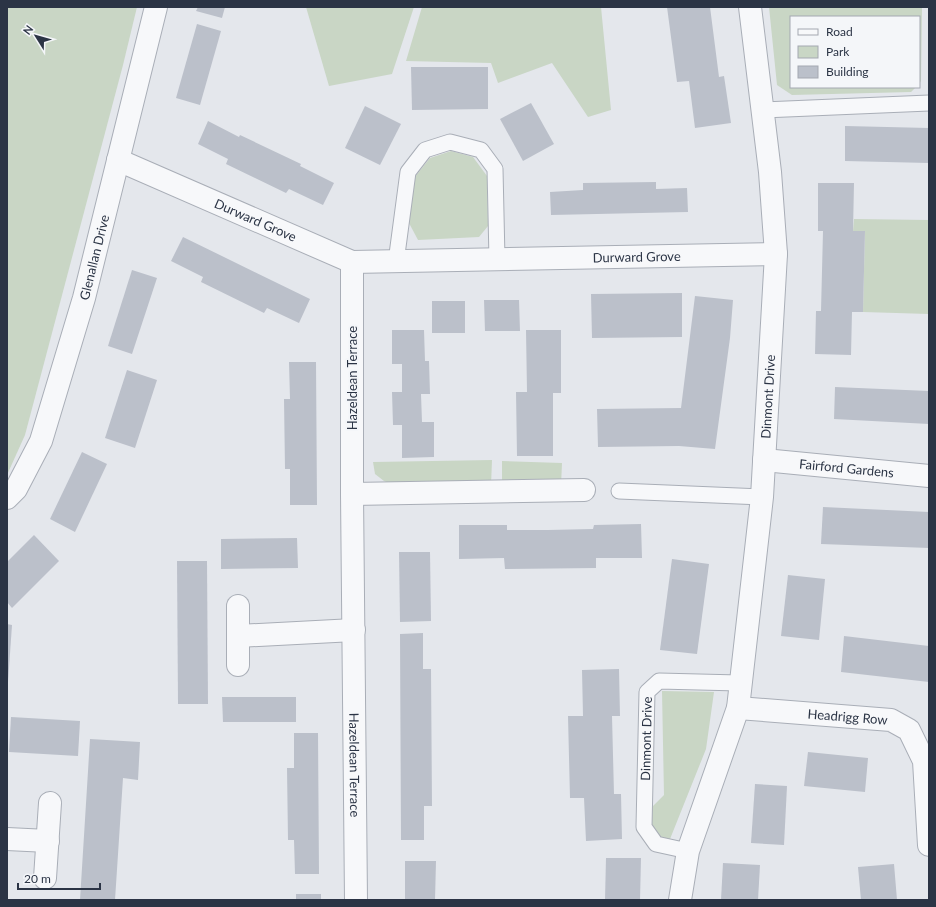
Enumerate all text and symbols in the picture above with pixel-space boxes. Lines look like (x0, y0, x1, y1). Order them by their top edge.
north arrow (16, 16, 56, 56)
legend (790, 16, 920, 88)
text: N (20, 22, 35, 37)
text: Road (826, 24, 853, 39)
text: Park (826, 44, 850, 59)
text: Building (826, 64, 869, 79)
street label: Durward Grove (212, 195, 299, 245)
street label: Glenallan Drive (76, 213, 112, 302)
street label: Durward Grove (593, 248, 681, 265)
street label: Hazeldean Terrace (344, 326, 360, 430)
street label: Dinmont Drive (757, 354, 778, 439)
street label: Fairford Gardens (799, 455, 895, 481)
street label: Dinmont Drive (637, 696, 655, 781)
street label: Headrigg Row (807, 705, 888, 728)
street label: Hazeldean Terrace (346, 713, 363, 817)
scale bar (18, 865, 100, 891)
text: 20 m (24, 871, 51, 886)

